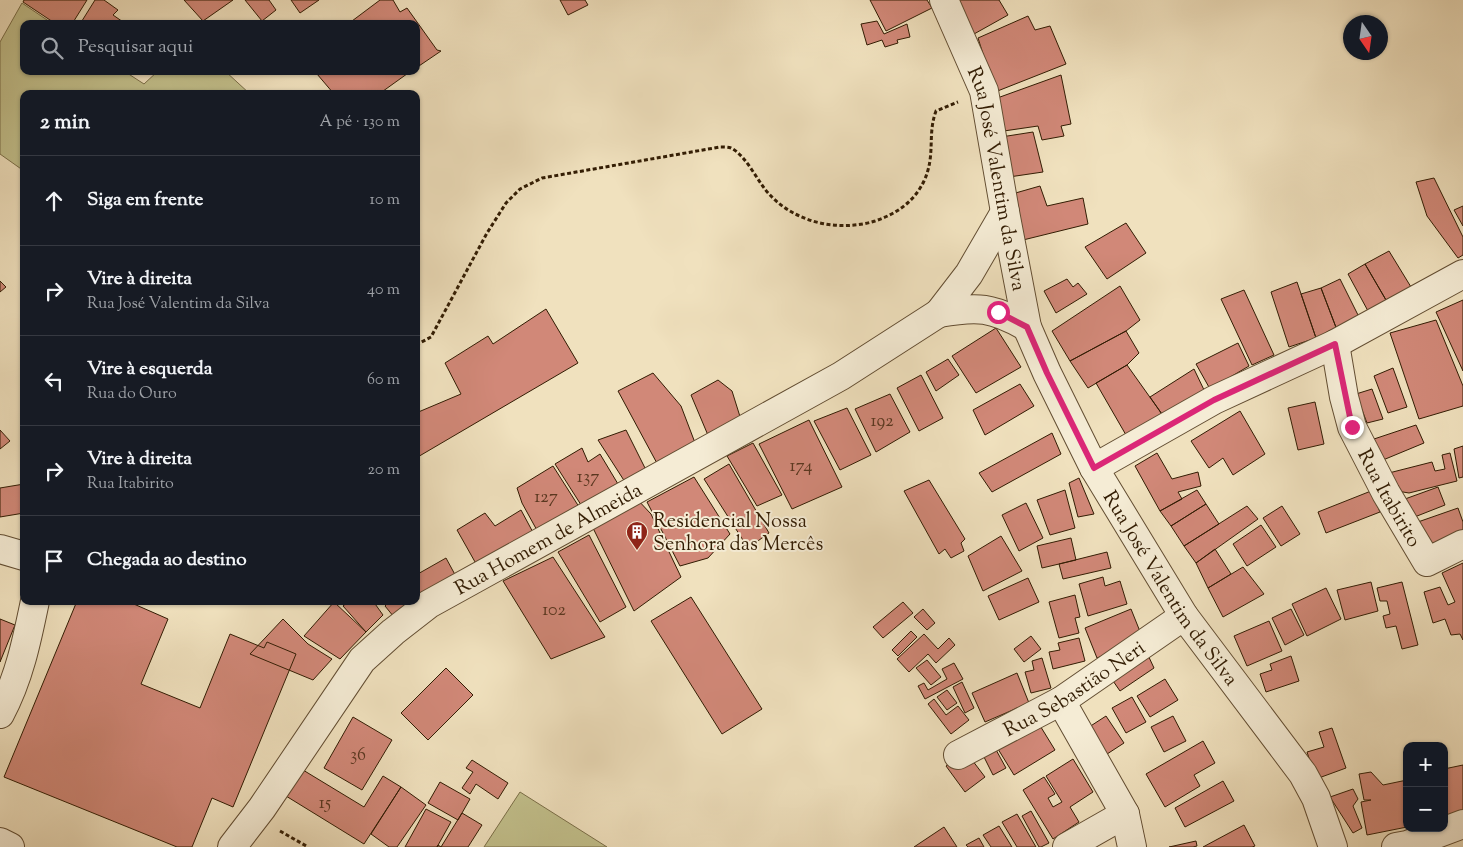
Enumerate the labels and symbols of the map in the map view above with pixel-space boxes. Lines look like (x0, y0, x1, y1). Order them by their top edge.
north arrow (1343, 15, 1388, 60)
street label: Rua José Valentim da Silva (958, 63, 1032, 294)
route start (987, 301, 1010, 324)
house number: 192 (870, 409, 894, 435)
route end (1341, 416, 1364, 439)
street label: Rua Itabirito (1349, 444, 1427, 554)
house number: 174 (790, 454, 813, 480)
house number: 137 (577, 465, 599, 491)
street label: Rua Homem de Almeida (450, 477, 648, 604)
house number: 127 (534, 485, 558, 511)
street label: Rua José Valentim da Silva (1094, 486, 1244, 693)
place label: Residencial Nossa Senhora das Mercês (653, 508, 823, 560)
building icon: Residencial Nossa Senhora das Mercês (625, 520, 649, 551)
house number: 102 (542, 598, 566, 624)
street label: Rua Sebastião Neri (999, 635, 1152, 746)
house number: 36 (350, 743, 366, 769)
house number: 15 (319, 791, 331, 817)

